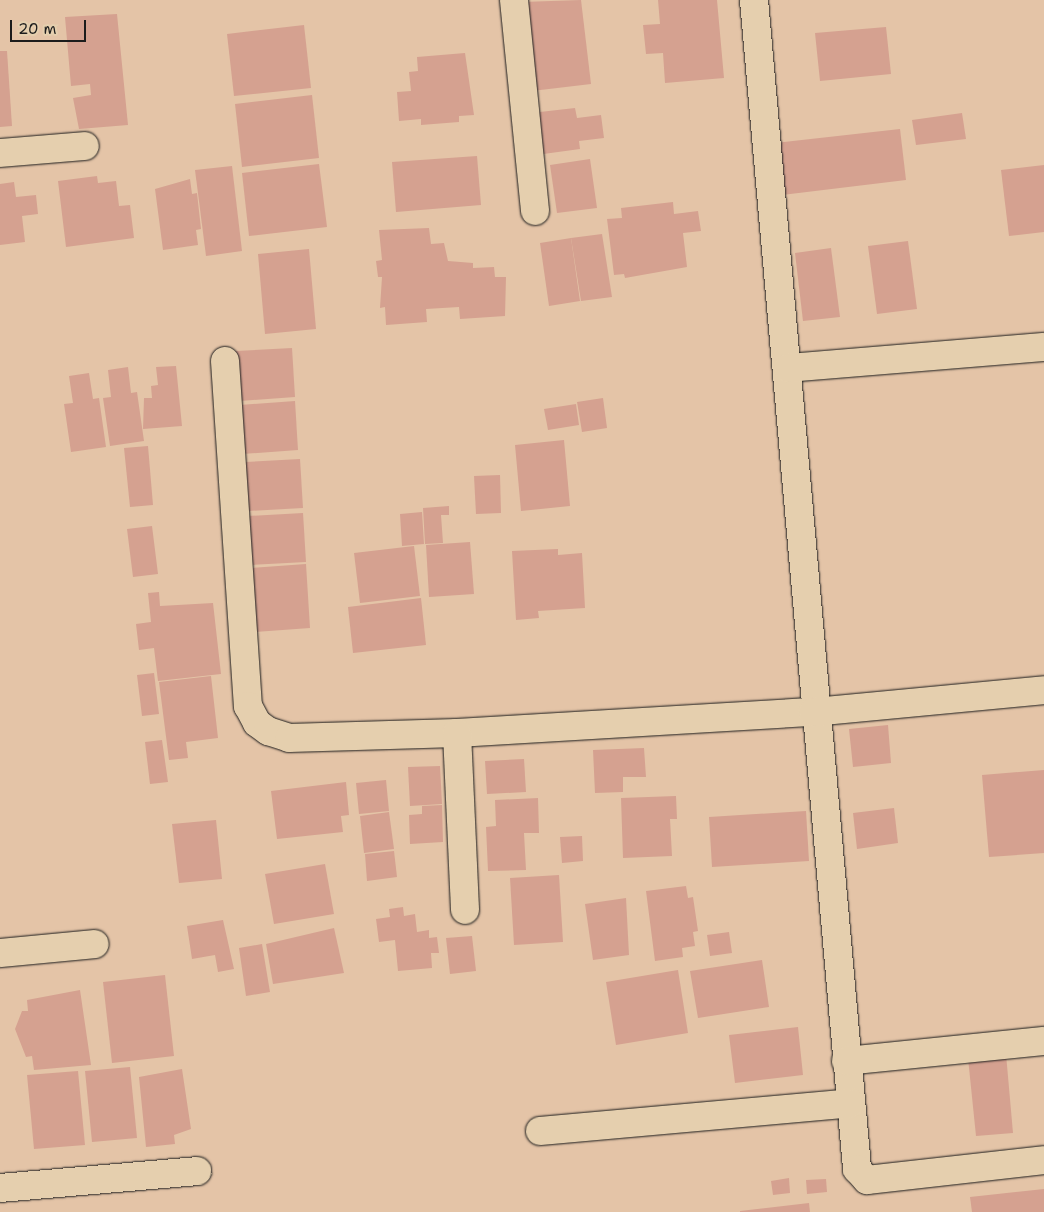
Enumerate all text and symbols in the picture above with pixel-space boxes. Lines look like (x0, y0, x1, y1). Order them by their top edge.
scale bar (12, 10, 89, 42)
text: 20 m (18, 19, 57, 39)

